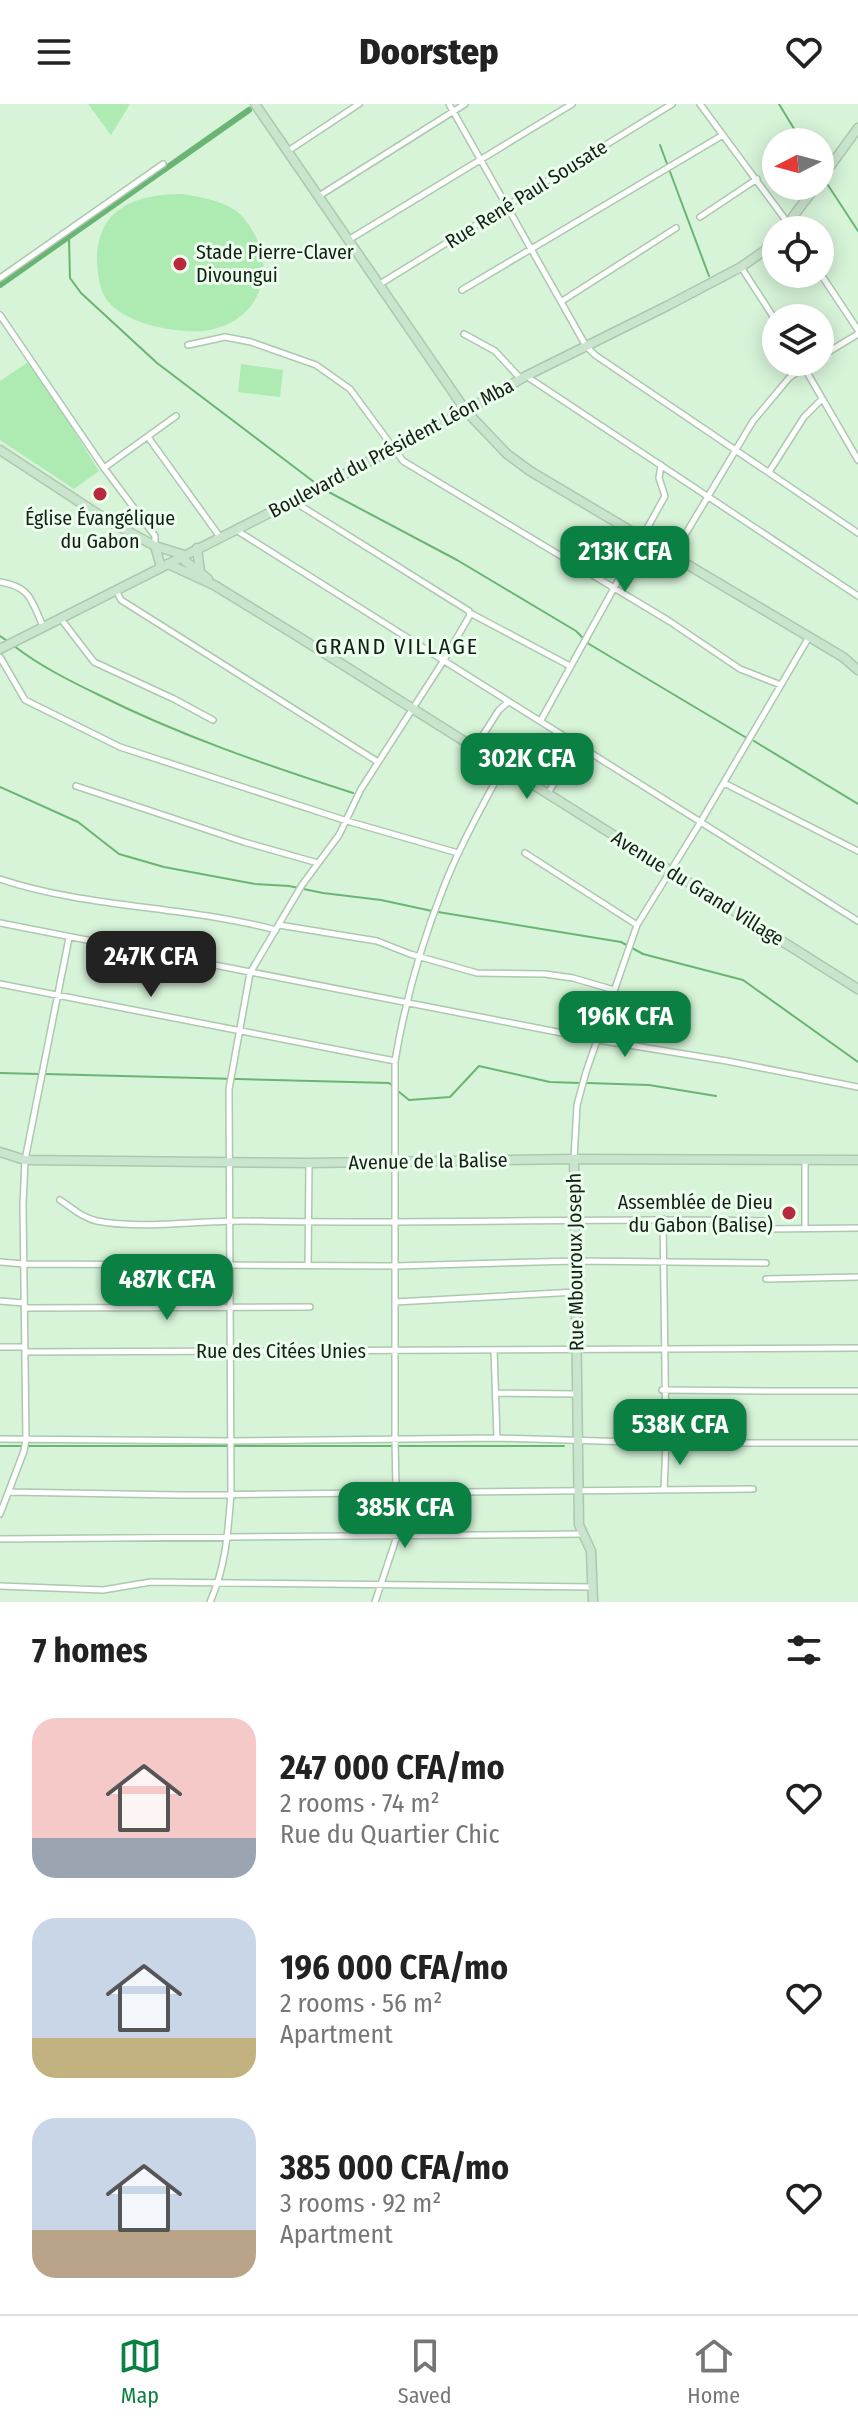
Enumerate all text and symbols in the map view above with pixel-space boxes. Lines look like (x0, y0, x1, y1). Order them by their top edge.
icon: menu (32, 30, 76, 74)
text: Doorstep (359, 30, 499, 74)
icon: heart (782, 30, 826, 74)
north arrow (762, 128, 834, 200)
map controls (762, 128, 834, 376)
street label: Rue René Paul Sousate (441, 134, 611, 254)
button: locate (762, 216, 834, 288)
place label: Stade Pierre-Claver Divoungui (196, 240, 354, 287)
marker: Stade Pierre-Claver Divoungui (171, 255, 189, 273)
button: layers (762, 304, 834, 376)
street label: Boulevard du Président Léon Mba (264, 373, 518, 523)
marker: Église Évangélique du Gabon (91, 485, 109, 503)
place label: Église Évangélique du Gabon (25, 506, 175, 553)
pin: 213K CFA (542, 526, 708, 594)
text: 213K CFA (578, 536, 672, 567)
district label: GRAND VILLAGE (315, 633, 479, 660)
pin: 302K CFA (444, 733, 610, 801)
text: 302K CFA (479, 743, 575, 774)
street label: Avenue du Grand Village (607, 825, 789, 951)
pin: 247K CFA (68, 931, 234, 999)
text: 247K CFA (104, 941, 198, 972)
pin: 196K CFA (542, 991, 708, 1059)
text: 196K CFA (577, 1001, 673, 1032)
street label: Avenue de la Balise (348, 1148, 508, 1174)
street label: Rue Mbouroux Joseph (561, 1173, 589, 1351)
place label: Assemblée de Dieu du Gabon (Balise) (618, 1190, 773, 1237)
marker: Assemblée de Dieu du Gabon (Balise) (780, 1204, 798, 1222)
pin: 487K CFA (84, 1254, 250, 1322)
text: 487K CFA (119, 1264, 215, 1295)
street label: Rue des Citées Unies (196, 1339, 366, 1363)
pin: 538K CFA (597, 1399, 763, 1467)
text: 538K CFA (632, 1409, 728, 1440)
pin: 385K CFA (322, 1482, 488, 1550)
text: 385K CFA (356, 1492, 454, 1523)
icon: filters (782, 1628, 826, 1672)
text: 7 homes (32, 1630, 148, 1671)
text: 247 000 CFA/mo (280, 1747, 505, 1788)
icon: home (96, 1750, 192, 1846)
icon: heart (782, 1776, 826, 1820)
text: 2 rooms · 74 m² (280, 1788, 440, 1819)
text: Rue du Quartier Chic (280, 1819, 500, 1850)
text: 196 000 CFA/mo (280, 1947, 508, 1988)
icon: home (96, 1950, 192, 2046)
icon: heart (782, 1976, 826, 2020)
text: 2 rooms · 56 m² (280, 1988, 442, 2019)
text: Apartment (280, 2019, 393, 2050)
text: 385 000 CFA/mo (280, 2147, 509, 2188)
icon: home (96, 2150, 192, 2246)
icon: heart (782, 2176, 826, 2220)
text: 3 rooms · 92 m² (280, 2188, 441, 2219)
text: Apartment (280, 2219, 393, 2250)
tab: Map (118, 2334, 162, 2409)
tab: Saved (398, 2334, 452, 2409)
tab: Home (687, 2334, 740, 2409)

